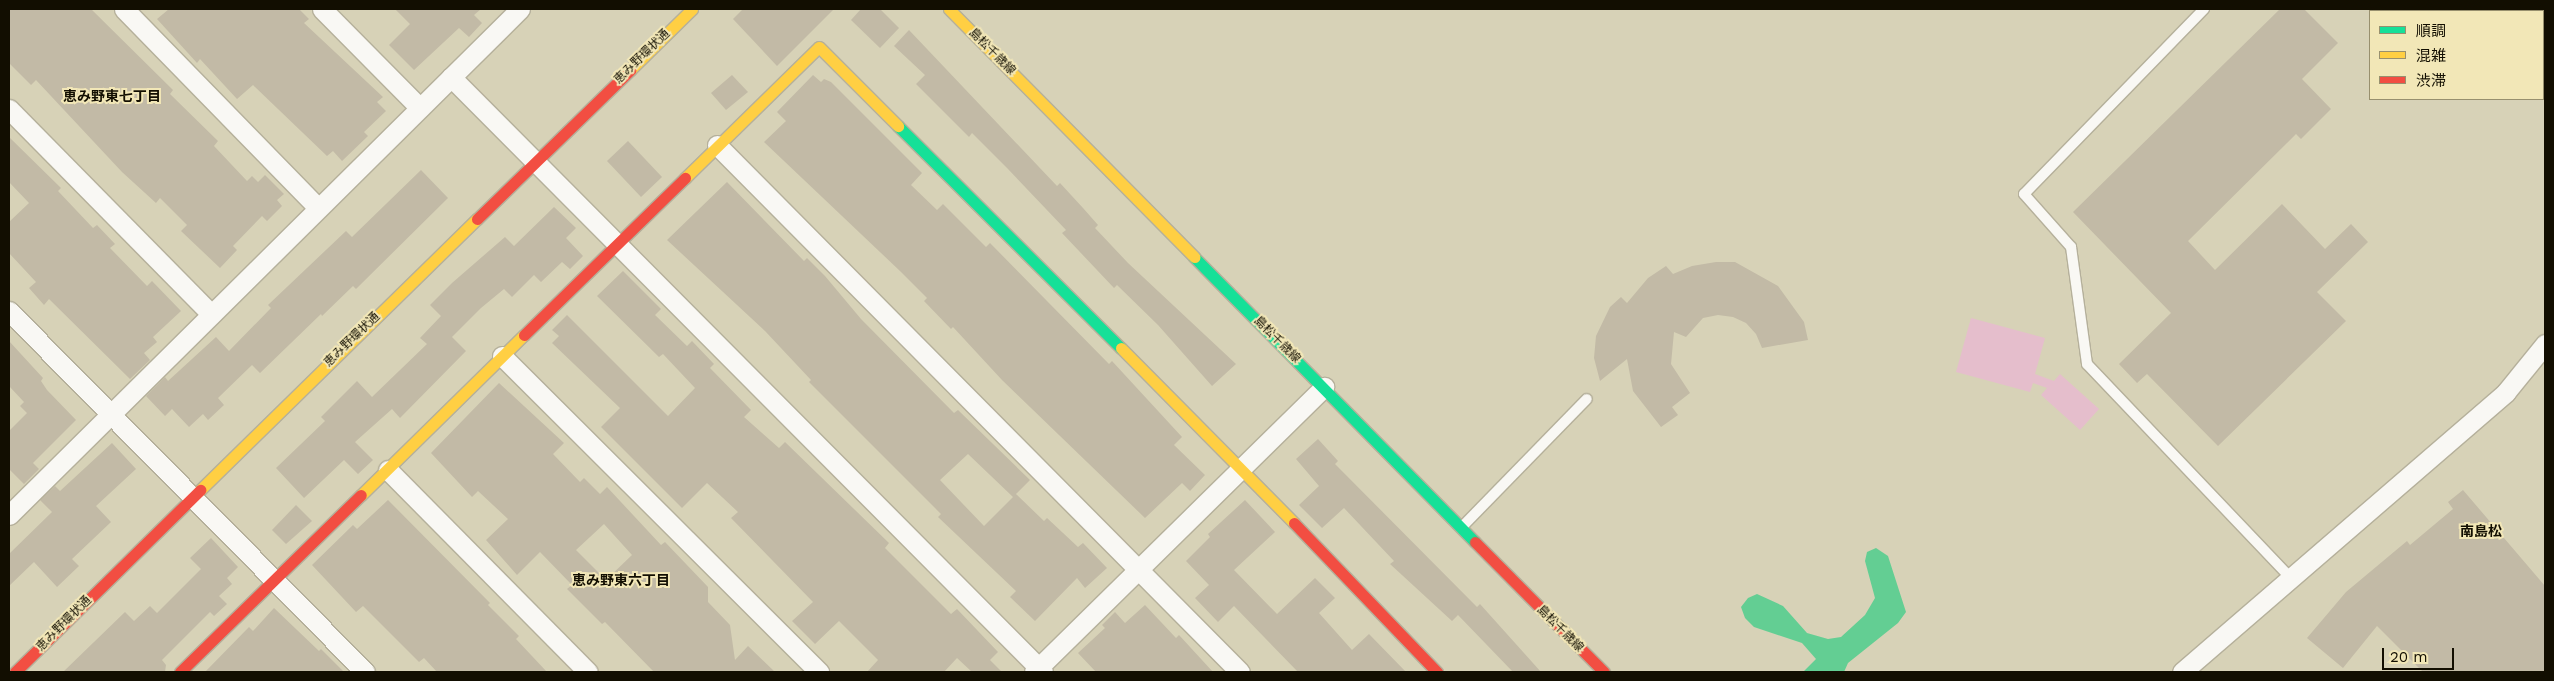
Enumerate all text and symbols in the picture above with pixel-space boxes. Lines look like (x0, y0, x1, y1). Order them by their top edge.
legend (2369, 10, 2544, 100)
text: 順調 (2416, 22, 2446, 40)
street label: 島松千歳線 (966, 26, 1018, 78)
street label: 恵み野環状通 (611, 27, 673, 87)
text: 混雑 (2416, 47, 2446, 65)
text: 渋滞 (2416, 72, 2446, 90)
district label: 恵み野東七丁目 (63, 88, 161, 104)
street label: 恵み野環状通 (321, 310, 383, 370)
street label: 島松千歳線 (1251, 314, 1303, 366)
district label: 南島松 (2460, 523, 2502, 539)
district label: 恵み野東六丁目 (572, 572, 670, 588)
street label: 恵み野環状通 (33, 593, 95, 655)
street label: 島松千歳線 (1534, 603, 1586, 655)
scale bar (2384, 638, 2456, 670)
text: 20 m (2390, 648, 2428, 666)

